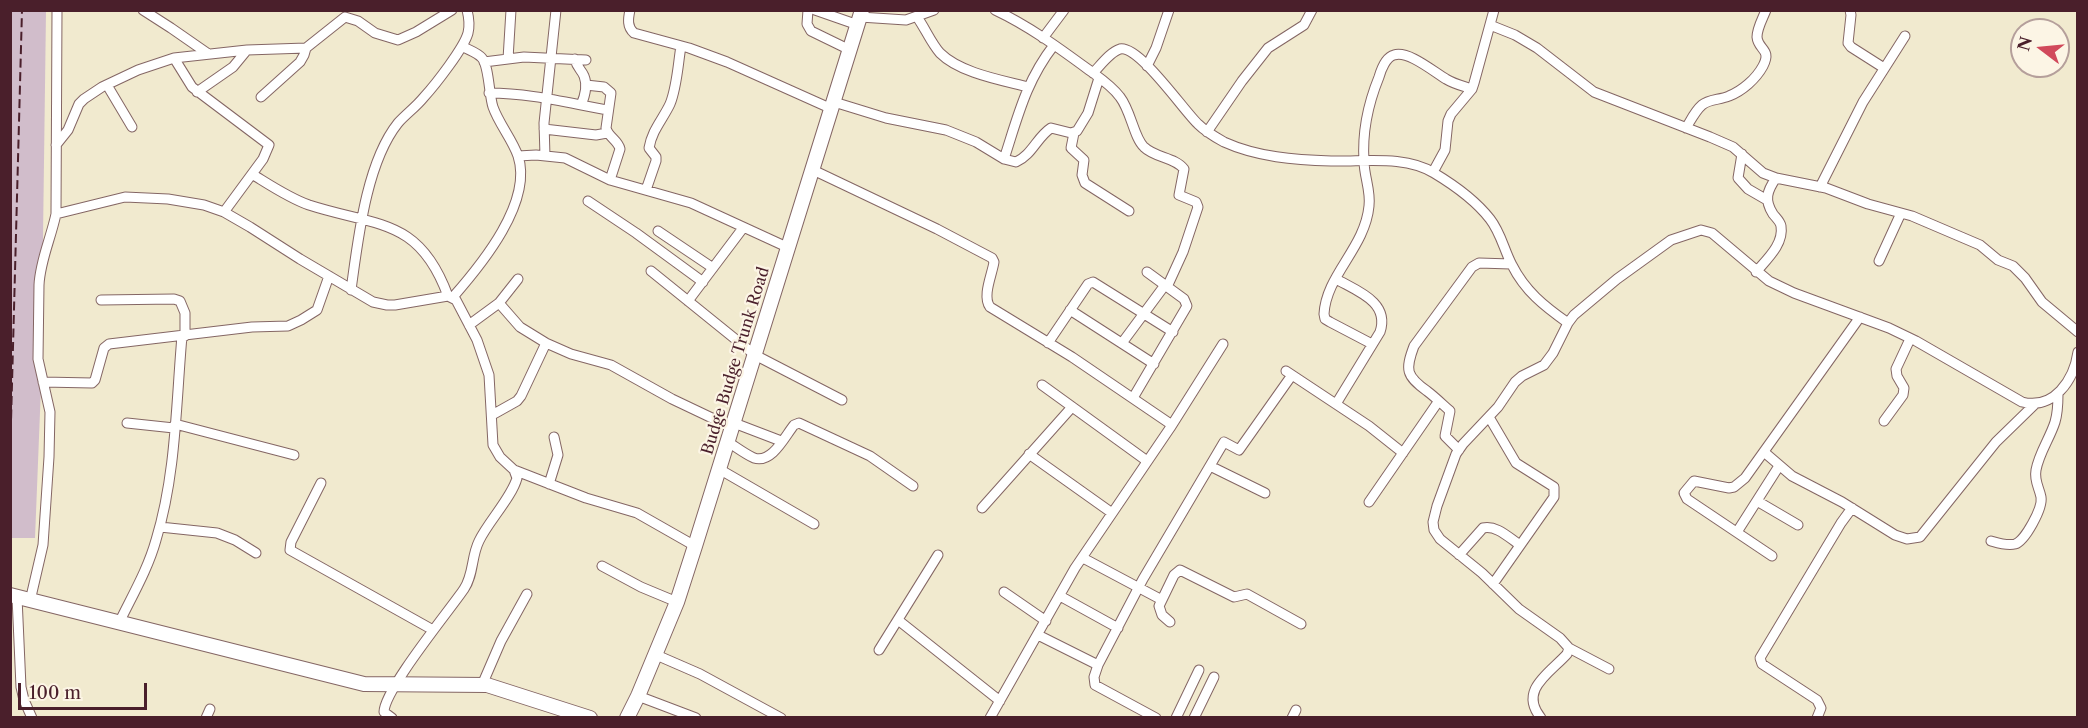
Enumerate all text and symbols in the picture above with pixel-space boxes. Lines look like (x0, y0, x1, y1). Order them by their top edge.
north arrow (2010, 18, 2070, 78)
text: N (2013, 34, 2036, 53)
street label: Budge Budge Trunk Road (698, 265, 774, 457)
scale bar (21, 671, 150, 709)
text: 100 m (29, 682, 81, 704)

